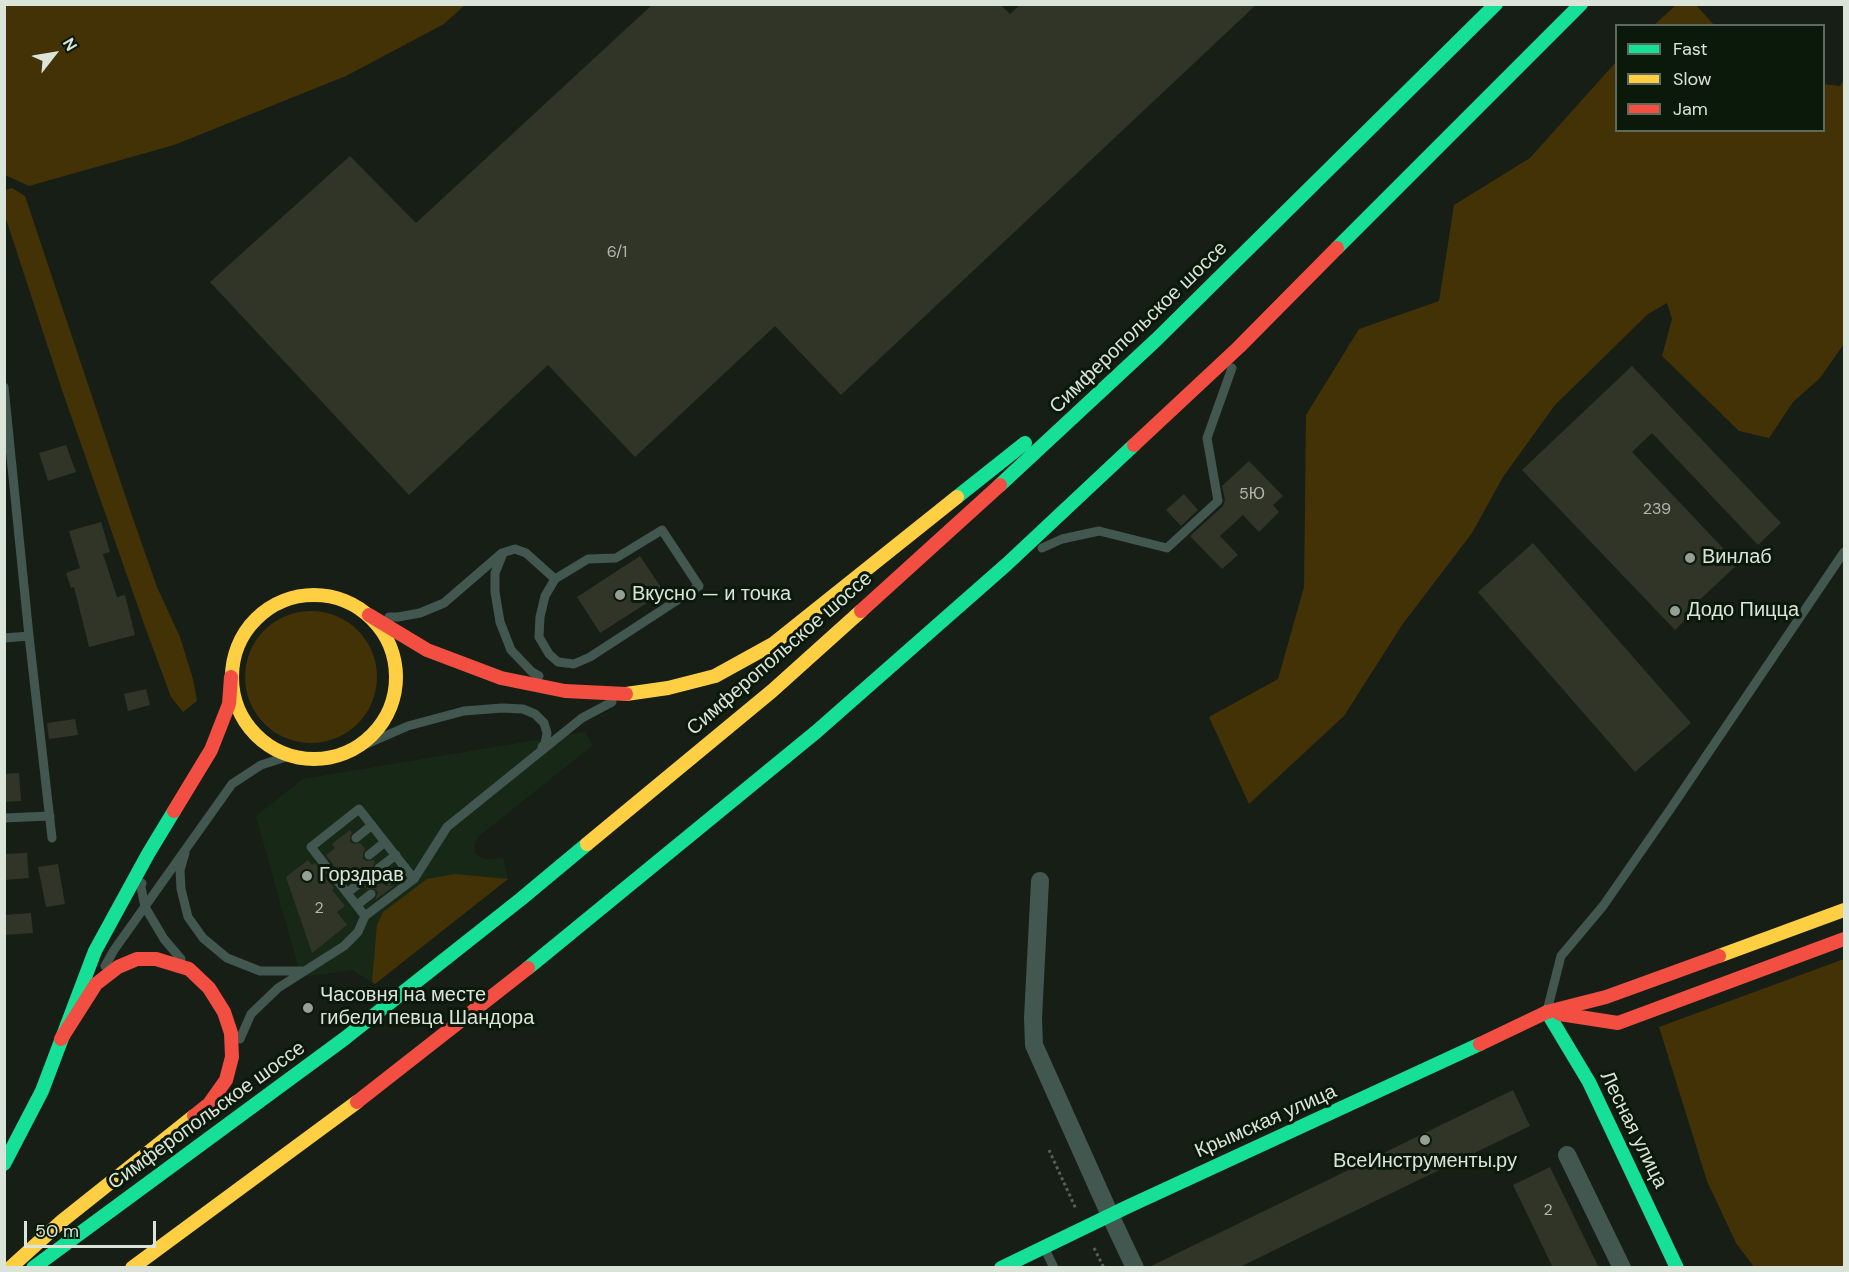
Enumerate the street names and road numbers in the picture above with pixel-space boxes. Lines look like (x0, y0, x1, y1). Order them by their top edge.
street label: Симферопольское шоссе (1045, 237, 1233, 419)
street label: Симферопольское шоссе (682, 567, 878, 741)
street label: Симферопольское шоссе (104, 1036, 310, 1196)
street label: Лесная улица (1594, 1067, 1672, 1193)
street label: Крымская улица (1192, 1080, 1340, 1164)

